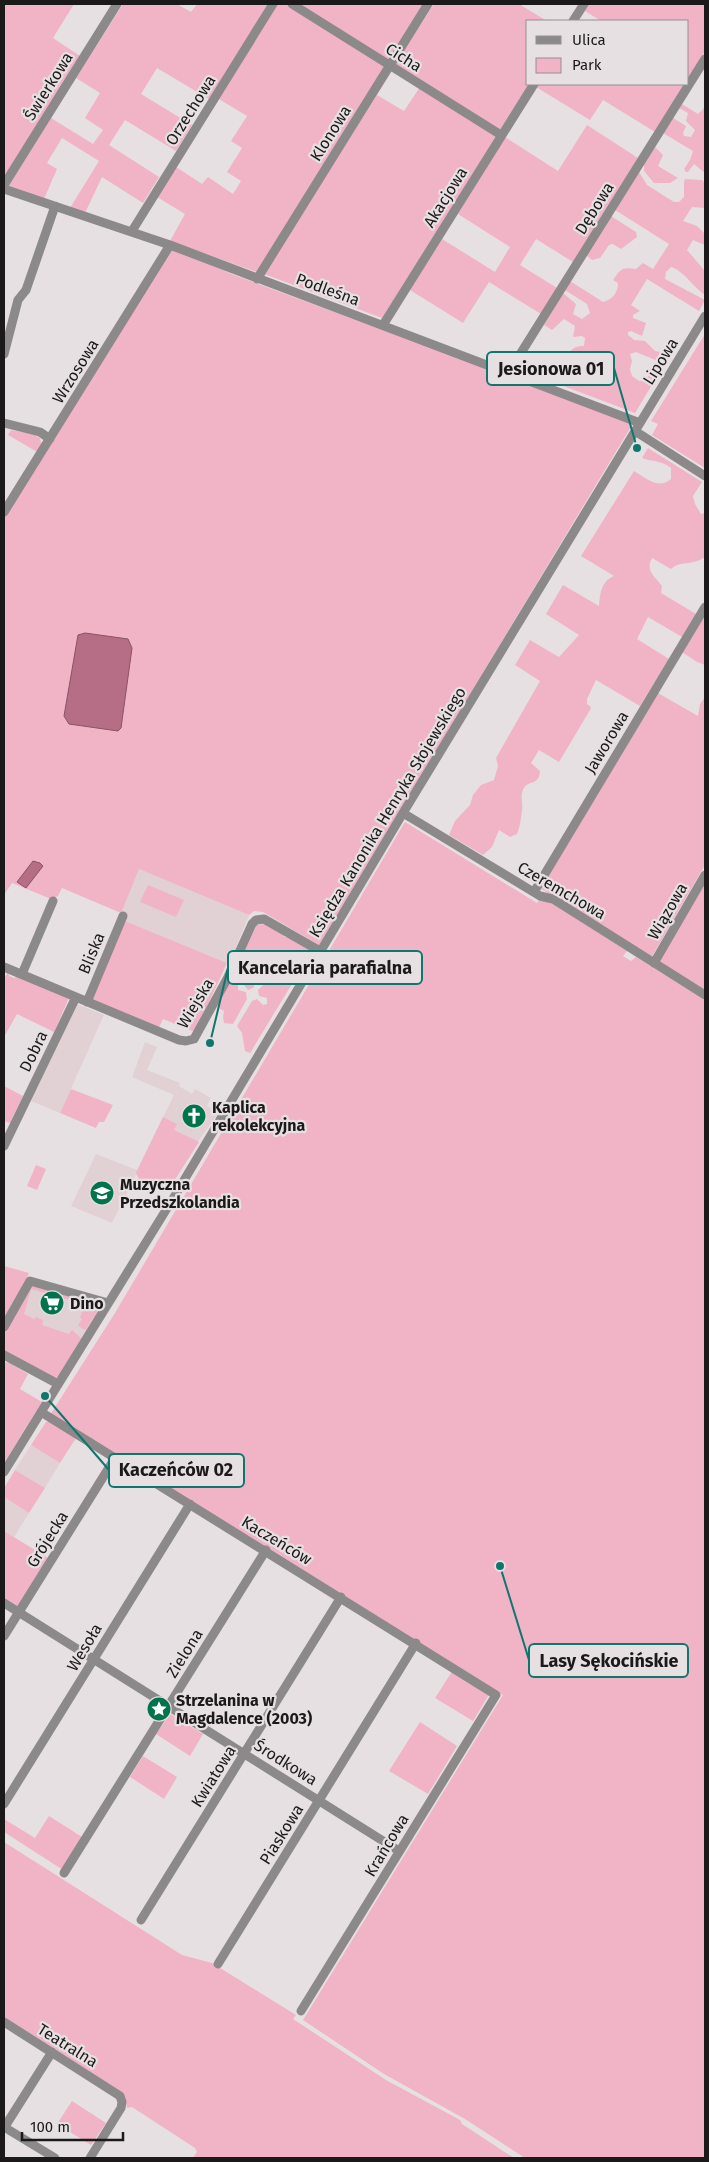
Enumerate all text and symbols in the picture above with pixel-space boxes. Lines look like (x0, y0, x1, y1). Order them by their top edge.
legend (526, 20, 689, 85)
text: Ulica (572, 31, 606, 49)
street label: Cicha (382, 39, 425, 76)
street label: Świerkowa (19, 48, 77, 124)
text: Park (572, 56, 602, 74)
street label: Orzechowa (161, 72, 219, 149)
street label: Klonowa (306, 102, 355, 165)
street label: Akacjowa (420, 164, 471, 231)
street label: Dębowa (571, 179, 618, 238)
street label: Podleśna (293, 269, 362, 310)
street label: Lipowa (639, 334, 682, 388)
street label: Wrzosowa (48, 336, 103, 407)
callout: Jesionowa 01 (487, 352, 614, 385)
text: Jesionowa 01 (497, 358, 604, 380)
street label: Księdza Kanonika Henryka Słojewskiego (305, 684, 470, 941)
street label: Jaworowa (580, 708, 632, 777)
street label: Czeremchowa (514, 857, 609, 923)
street label: Wiązowa (644, 879, 692, 944)
street label: Bliska (74, 930, 109, 977)
callout: Kancelaria parafialna (228, 951, 422, 984)
text: Kancelaria parafialna (238, 957, 412, 979)
street label: Wiejska (173, 975, 218, 1032)
street label: Dobra (15, 1028, 52, 1075)
place label: Kaplica rekolekcyjna (212, 1098, 306, 1135)
church icon: Kaplica rekolekcyjna (181, 1103, 207, 1129)
place label: Muzyczna Przedszkolandia (120, 1175, 240, 1212)
school or university icon: Muzyczna Przedszkolandia (89, 1180, 115, 1206)
supermarket icon: Dino (39, 1290, 65, 1316)
place label: Dino (70, 1294, 104, 1313)
callout: Kaczeńców 02 (109, 1454, 244, 1487)
text: Kaczeńców 02 (119, 1459, 233, 1481)
street label: Grójecka (23, 1508, 72, 1571)
street label: Kaczeńców (238, 1512, 316, 1569)
street label: Wesoła (63, 1620, 106, 1674)
street label: Zielona (162, 1625, 207, 1681)
callout: Lasy Sękocińskie (529, 1644, 688, 1677)
text: Lasy Sękocińskie (540, 1650, 678, 1672)
place label: Strzelanina w Magdalence (2003) (176, 1691, 312, 1728)
place icon: Strzelanina w Magdalence (2003) (146, 1696, 172, 1722)
street label: Środkowa (251, 1735, 321, 1789)
street label: Kwiatowa (187, 1742, 240, 1811)
street label: Piaskowa (256, 1801, 307, 1868)
street label: Krańcowa (360, 1810, 413, 1880)
street label: Teatralna (34, 2020, 101, 2071)
scale bar (22, 2110, 124, 2142)
text: 100 m (30, 2118, 70, 2136)

